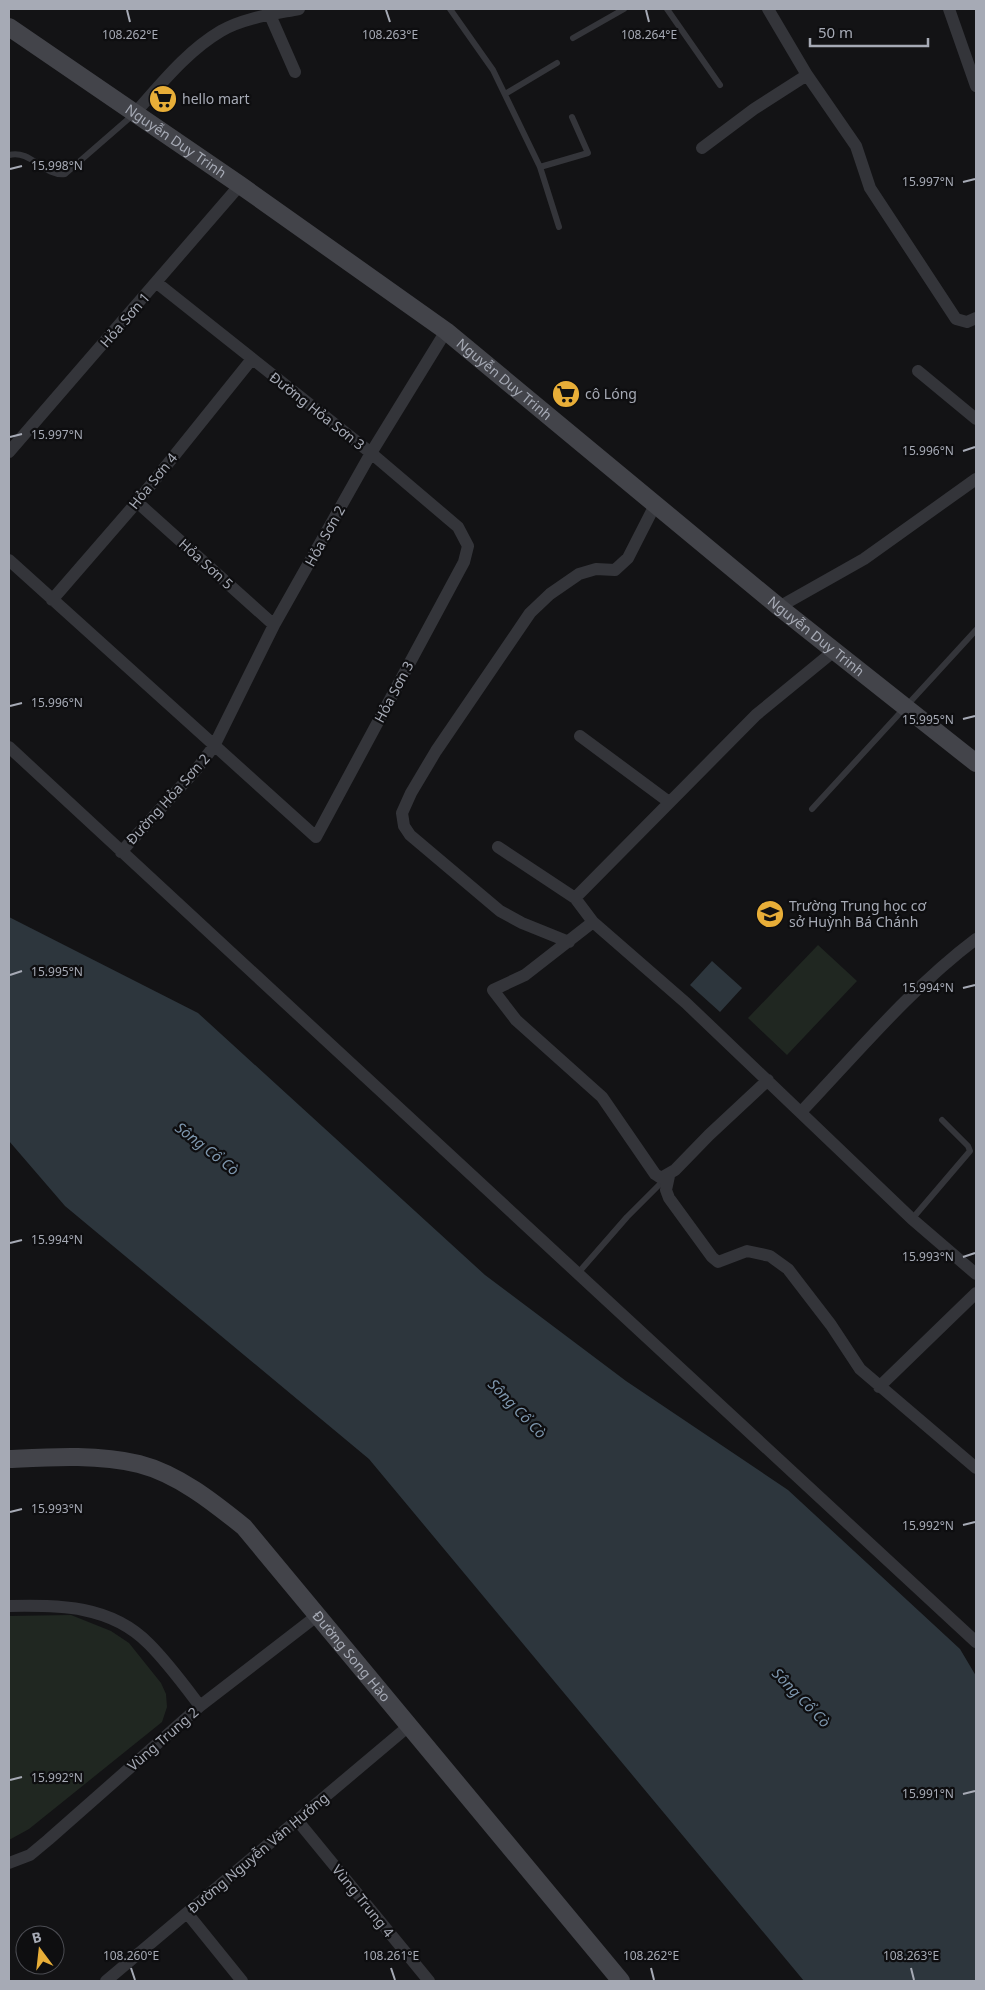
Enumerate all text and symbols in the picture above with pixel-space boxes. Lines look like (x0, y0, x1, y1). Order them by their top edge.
scale bar (810, 15, 928, 47)
text: 50 m (818, 22, 853, 42)
text: 108.262°E (102, 26, 158, 43)
text: 108.263°E (362, 26, 418, 43)
text: 108.264°E (621, 26, 677, 43)
supermarket icon: hello mart (148, 84, 178, 114)
place label: hello mart (182, 89, 250, 108)
street label: Nguyễn Duy Trinh (122, 99, 230, 182)
text: 15.998°N (31, 157, 83, 174)
text: 15.997°N (902, 173, 954, 190)
street label: Hỏa Sơn 1 (95, 288, 154, 351)
street label: Nguyễn Duy Trinh (453, 334, 556, 424)
street label: Đường Hỏa Sơn 3 (266, 367, 369, 454)
supermarket icon: cô Lóng (551, 379, 581, 409)
place label: cô Lóng (585, 384, 637, 403)
text: 15.997°N (31, 426, 83, 443)
text: 15.996°N (902, 442, 954, 459)
street label: Hỏa Sơn 4 (124, 449, 181, 513)
street label: Hỏa Sơn 2 (300, 502, 349, 570)
street label: Hỏa Sơn 5 (175, 534, 238, 593)
street label: Nguyễn Duy Trinh (764, 591, 869, 680)
street label: Hỏa Sơn 3 (369, 658, 418, 726)
text: 15.996°N (31, 694, 83, 711)
text: 15.995°N (902, 711, 954, 728)
street label: Đường Hỏa Sơn 2 (122, 749, 214, 848)
place label: Trường Trung học cơ sở Huỳnh Bá Chánh (789, 896, 927, 931)
school or university icon: Trường Trung học cơ sở Huỳnh Bá Chánh (755, 899, 785, 929)
text: 15.995°N (31, 963, 83, 980)
text: 15.994°N (902, 979, 954, 996)
water label: Sông Cổ Cò (172, 1117, 244, 1179)
text: 15.994°N (31, 1231, 83, 1248)
text: 15.993°N (902, 1248, 954, 1265)
water label: Sông Cổ Cò (484, 1374, 551, 1442)
text: 15.993°N (31, 1500, 83, 1517)
text: 15.992°N (902, 1517, 954, 1534)
street label: Đường Song Hào (308, 1606, 395, 1706)
water label: Sông Cổ Cò (768, 1663, 835, 1731)
street label: Vùng Trung 2 (123, 1703, 202, 1775)
text: 15.992°N (31, 1769, 83, 1786)
text: 15.991°N (902, 1785, 954, 1802)
street label: Đường Nguyễn Văn Hưởng (183, 1788, 332, 1917)
street label: Vùng Trung 4 (328, 1860, 399, 1941)
north arrow (15, 1925, 65, 1975)
text: B (30, 1927, 43, 1947)
text: 108.260°E (103, 1947, 159, 1964)
text: 108.261°E (363, 1947, 419, 1964)
text: 108.262°E (623, 1947, 679, 1964)
text: 108.263°E (883, 1947, 939, 1964)

